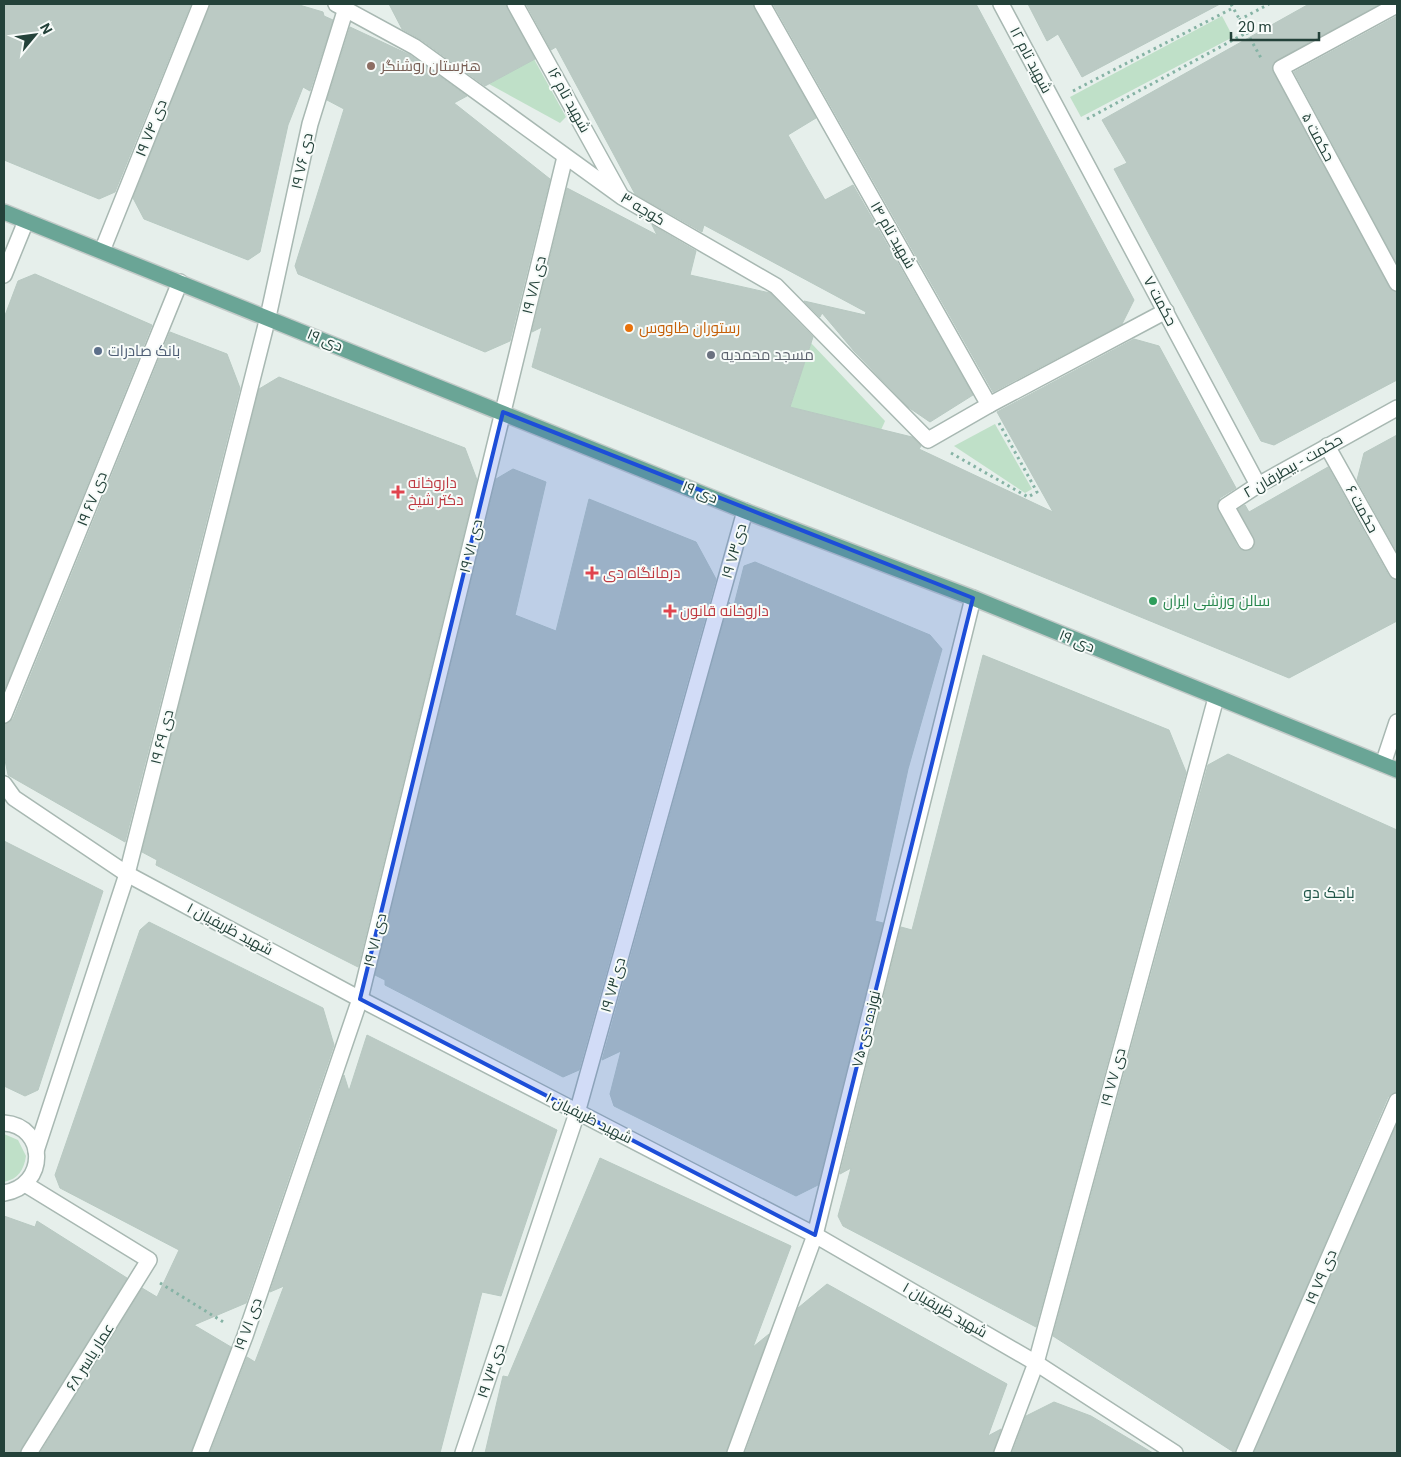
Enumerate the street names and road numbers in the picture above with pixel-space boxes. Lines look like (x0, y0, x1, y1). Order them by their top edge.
street label: شهید تام ۱۲ (1005, 24, 1056, 97)
street label: شهید تام ۱۶ (543, 64, 594, 136)
street label: ۱۹ دی ۷۴ (131, 97, 171, 160)
street label: حکمت ۵ (1298, 110, 1338, 164)
street label: ۱۹ دی ۷۶ (287, 131, 318, 191)
street label: کوچه ۳ (617, 189, 669, 230)
street label: شهید تام ۱۴ (866, 198, 919, 272)
street label: ۱۹ دی ۷۸ (518, 254, 551, 316)
street label: حکمت ۷ (1139, 273, 1181, 329)
street label: ۱۹ دی (304, 325, 345, 356)
street label: حکمت - بیطرفان ۲ (1240, 430, 1346, 503)
street label: ۱۹ دی ۶۷ (73, 469, 112, 529)
street label: ۱۹ دی (679, 477, 720, 508)
street label: حکمت ۶ (1342, 482, 1382, 536)
street label: ۱۹ دی ۷۱ (456, 517, 487, 575)
street label: ۱۹ دی۷۳ (718, 521, 751, 581)
street label: ۱۹ دی (1056, 626, 1097, 657)
street label: ۱۹ دی ۶۹ (147, 708, 178, 766)
street label: شهید ظریفیان ۱ (183, 899, 276, 960)
street label: ۱۹ دی ۷۱ (360, 911, 391, 969)
street label: ۱۹ دی۷۳ (597, 955, 630, 1015)
street label: نوزده دی ۷۵ (848, 989, 885, 1069)
street label: ۱۹ دی ۷۷ (1097, 1046, 1130, 1108)
street label: شهید ظریفیان ۱ (542, 1088, 635, 1148)
street label: ۱۹ دی ۷۹ (1301, 1247, 1341, 1307)
street label: شهید ظریفیان ۱ (899, 1278, 991, 1342)
street label: ۱۹ دی ۷۱ (230, 1295, 267, 1353)
street label: عمار یاسر ۶۸ (62, 1320, 118, 1394)
street label: ۱۹ دی۷۳ (473, 1341, 510, 1401)

